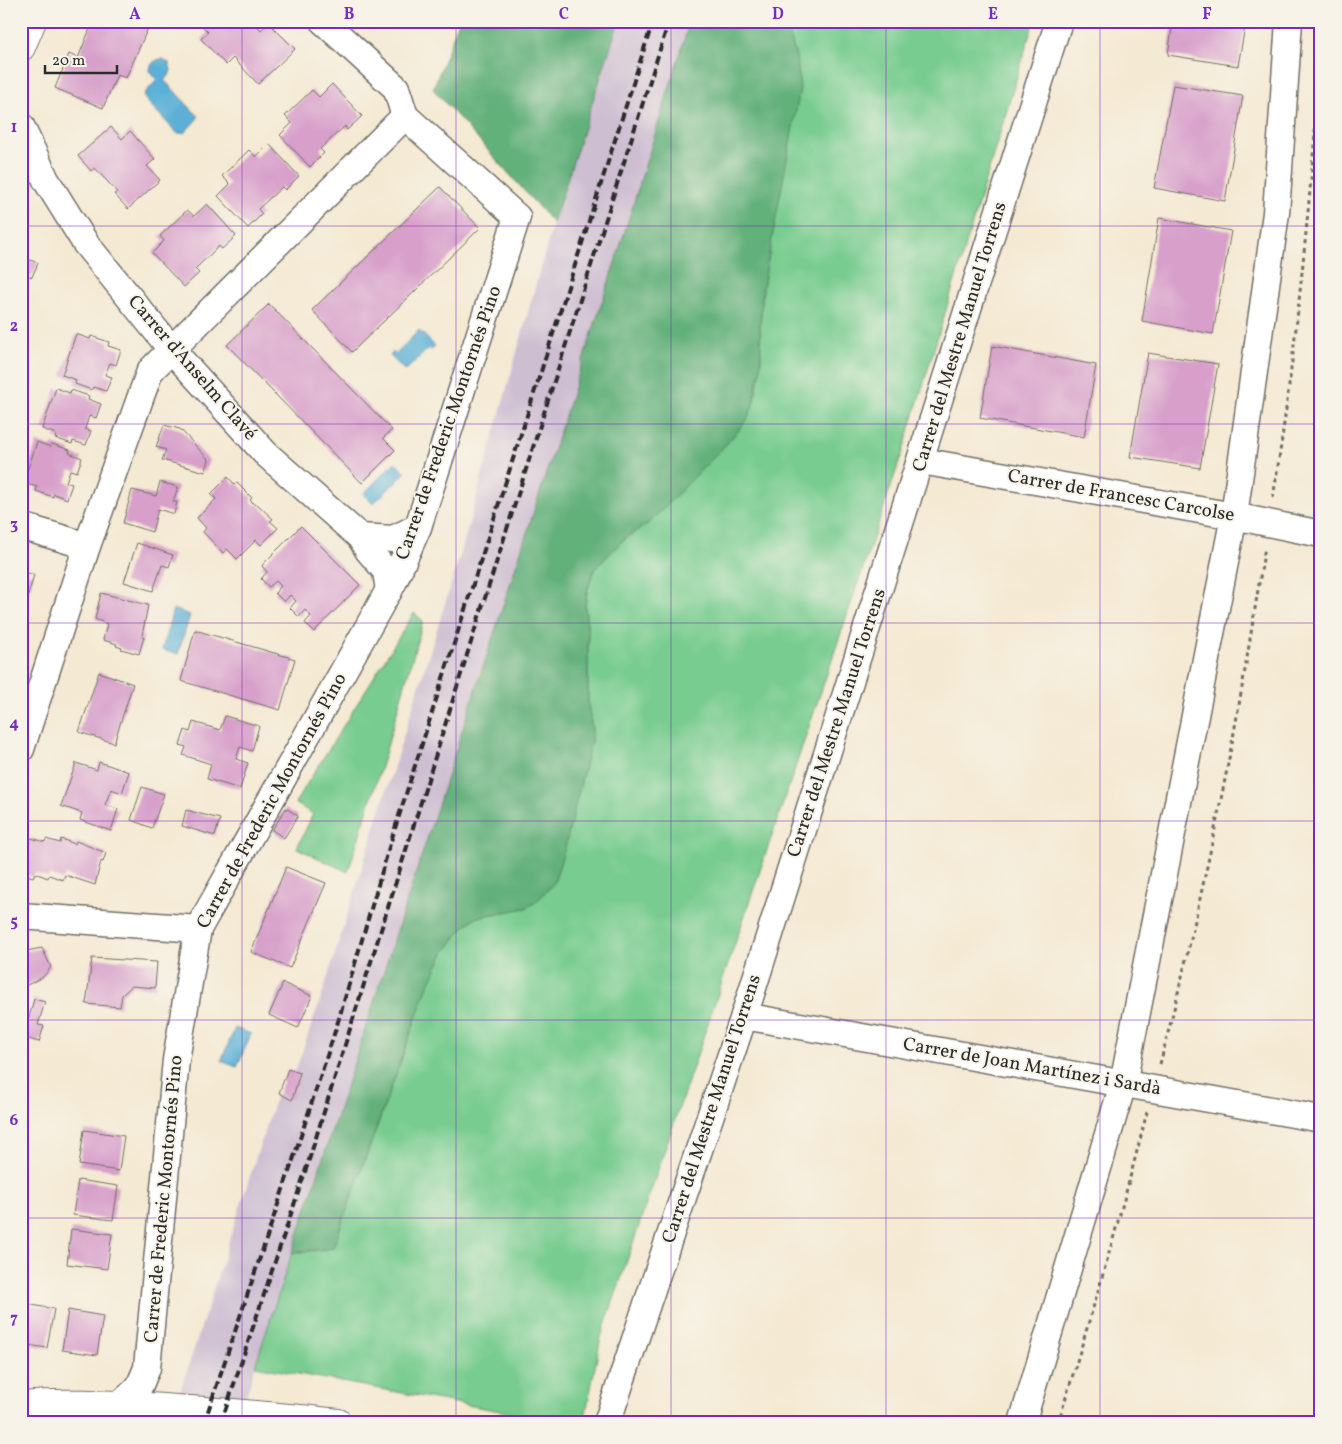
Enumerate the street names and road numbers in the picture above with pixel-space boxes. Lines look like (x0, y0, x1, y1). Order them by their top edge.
street label: Carrer del Mestre Manuel Torrens (906, 199, 1014, 475)
street label: Carrer de Frederic Montornés Pino (390, 282, 508, 564)
street label: Carrer d'Anselm Clavé (121, 290, 263, 446)
street label: Carrer de Francesc Carcolse (1006, 463, 1236, 529)
street label: Carrer del Mestre Manuel Torrens (781, 585, 893, 861)
street label: Carrer de Frederic Montornés Pino (191, 668, 353, 934)
street label: Carrer del Mestre Manuel Torrens (656, 971, 768, 1247)
street label: Carrer de Joan Martínez i Sardà (901, 1031, 1163, 1103)
street label: Carrer de Frederic Montornés Pino (138, 1054, 190, 1344)

